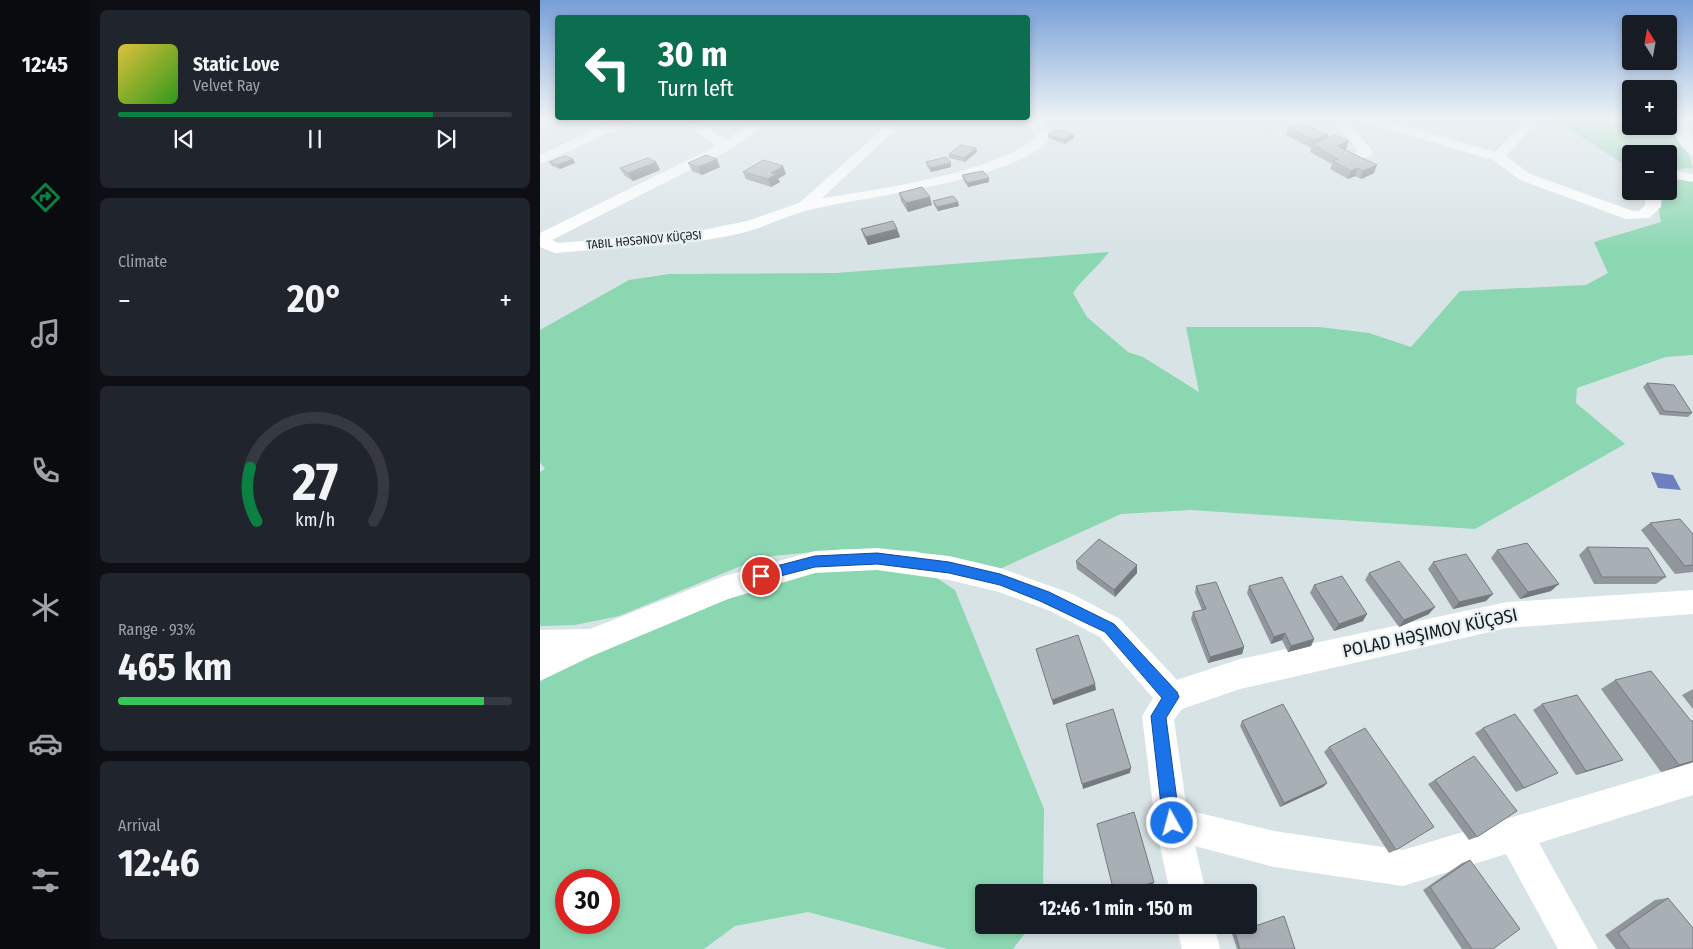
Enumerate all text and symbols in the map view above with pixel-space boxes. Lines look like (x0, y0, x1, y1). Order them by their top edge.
north arrow (1622, 15, 1678, 70)
map controls (1622, 15, 1677, 200)
text: 30 m (658, 33, 728, 75)
icon: left (575, 35, 640, 100)
text: 12:45 (22, 51, 68, 78)
text: Static Love (193, 53, 280, 76)
text: Turn left (658, 75, 734, 102)
text: Velvet Ray (193, 76, 260, 95)
button: + (1622, 80, 1677, 135)
icon: previous (170, 125, 198, 153)
icon: pause (301, 125, 329, 153)
icon: next (432, 125, 460, 153)
button: − (1622, 145, 1677, 200)
icon: directions (28, 180, 63, 215)
street label: TABIL HƏSƏNOV KÜÇƏSI (586, 226, 702, 252)
text: Climate (118, 252, 167, 271)
text: 20° (287, 276, 343, 322)
text: − (118, 284, 131, 317)
text: + (499, 284, 512, 317)
icon: music (28, 316, 63, 351)
text: 27 (291, 451, 338, 514)
icon: phone (28, 453, 63, 488)
text: km/h (295, 509, 335, 531)
pin (740, 555, 782, 597)
icon: arrive (747, 562, 775, 590)
icon: climate (28, 590, 63, 625)
street label: POLAD HƏŞIMOV KÜÇƏSI (1341, 604, 1519, 662)
text: Range · 93% (118, 620, 196, 639)
text: 465 km (118, 644, 232, 690)
icon: car (28, 726, 63, 761)
position arrow (1145, 796, 1197, 848)
text: Arrival (118, 816, 160, 835)
text: 12:46 (118, 840, 200, 886)
icon: filters (28, 863, 63, 898)
speed limit sign: 30 (555, 869, 620, 934)
text: 12:46 · 1 min · 150 m (1040, 897, 1192, 920)

